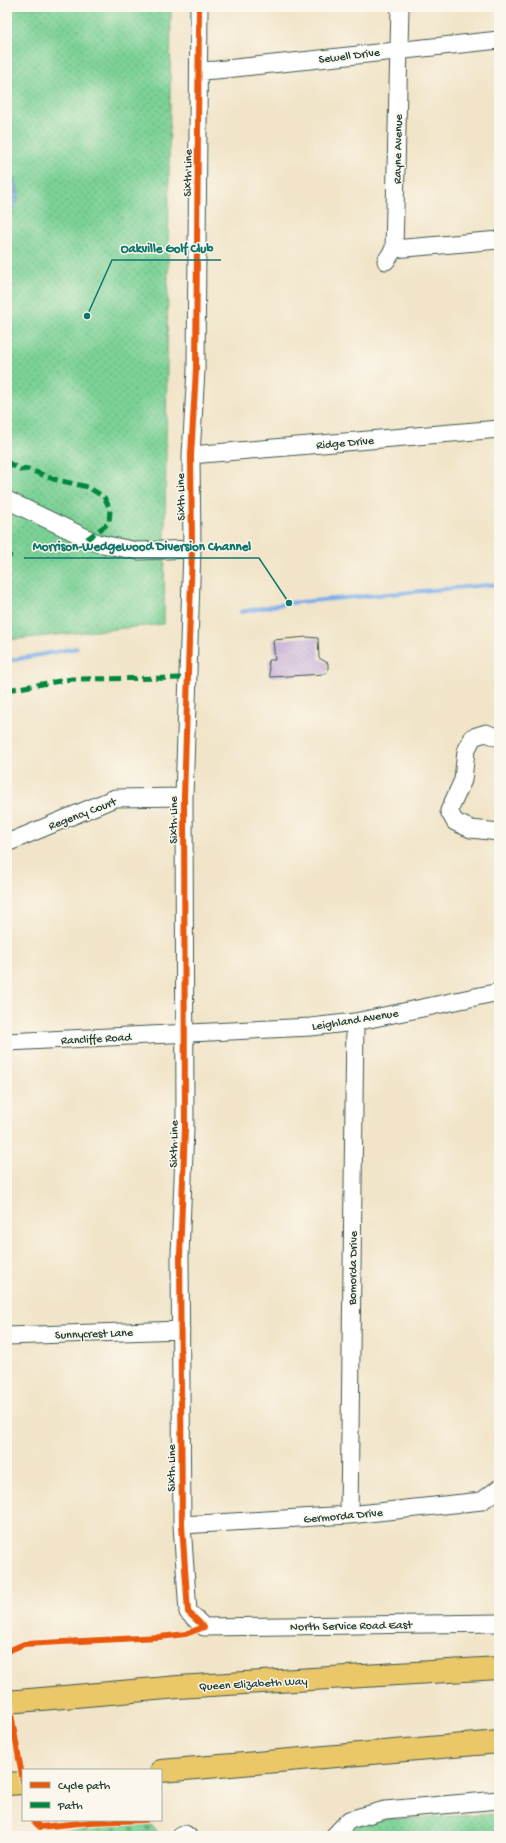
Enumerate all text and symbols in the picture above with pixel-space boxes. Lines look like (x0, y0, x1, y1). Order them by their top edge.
street label: Sewell Drive (318, 46, 381, 68)
street label: Rayne Avenue (391, 113, 407, 184)
street label: Sixth Line (182, 148, 196, 197)
callout: Oakville Golf Club (112, 235, 221, 260)
text: Oakville Golf Club (121, 241, 213, 257)
street label: Ridge Drive (316, 434, 375, 453)
street label: Sixth Line (175, 472, 189, 521)
callout: Morrison-Wedgewood Diversion Channel (24, 533, 259, 558)
text: Morrison-Wedgewood Diversion Channel (33, 540, 251, 555)
street label: Regency Court (47, 795, 120, 834)
street label: Sixth Line (168, 795, 182, 844)
street label: Leighland Avenue (311, 1007, 400, 1035)
street label: Rancliffe Road (60, 1031, 133, 1049)
street label: Sixth Line (168, 1119, 182, 1168)
street label: Bomorda Drive (346, 1230, 362, 1306)
street label: Sunnycrest Lane (55, 1327, 134, 1343)
street label: Sixth Line (166, 1443, 180, 1492)
street label: Germorda Drive (303, 1506, 384, 1527)
street label: North Service Road East (290, 1619, 413, 1635)
street label: Queen Elizabeth Way (198, 1675, 308, 1695)
legend (22, 1769, 162, 1821)
text: Cycle path (58, 1780, 111, 1794)
text: Path (57, 1800, 83, 1814)

